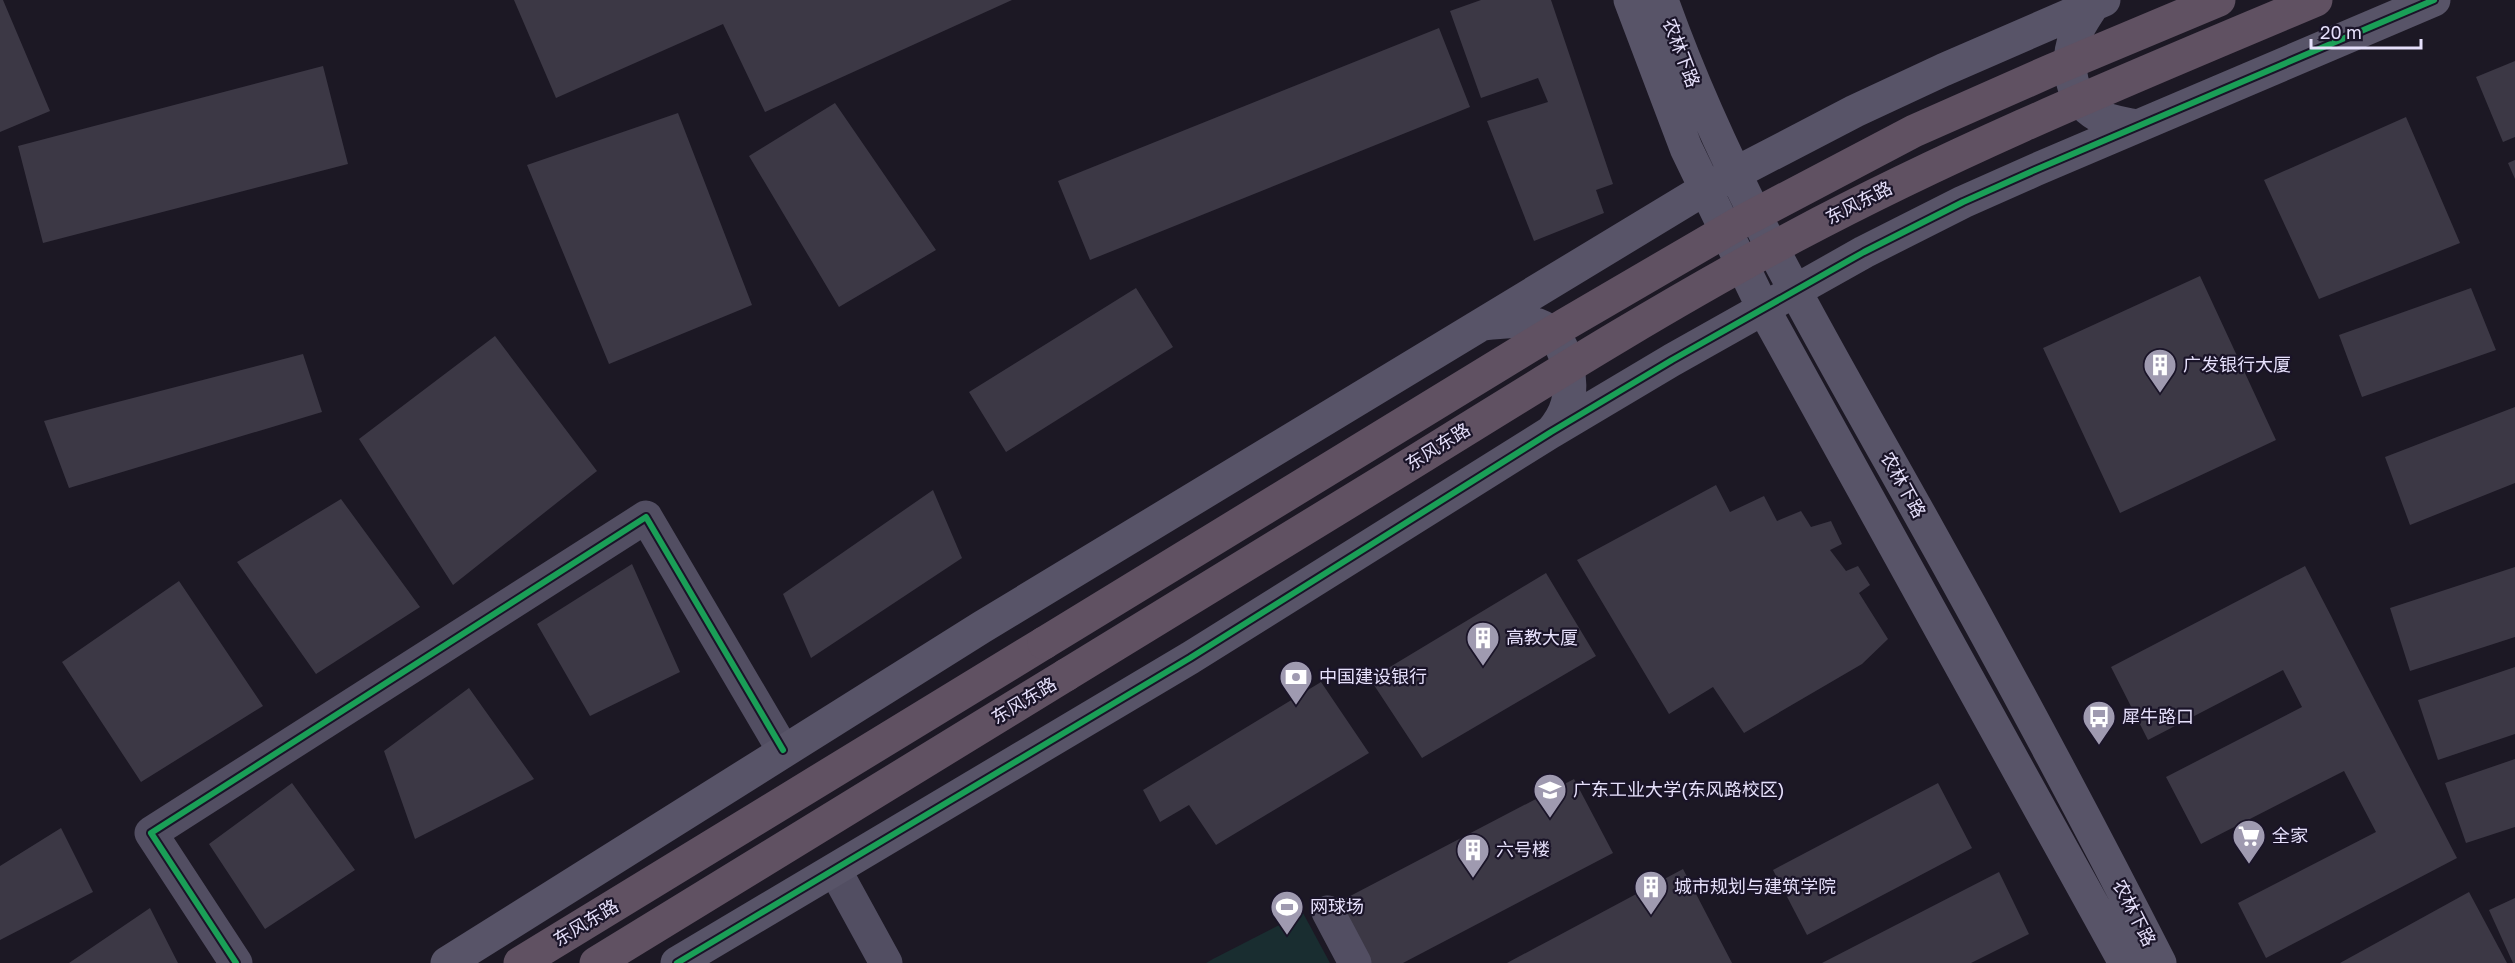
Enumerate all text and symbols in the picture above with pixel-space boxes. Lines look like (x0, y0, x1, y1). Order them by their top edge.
scale bar (2311, 12, 2420, 50)
street label: 农林下路 (1659, 15, 1705, 90)
text: 20 m (2320, 21, 2362, 43)
street label: 东风东路 (1821, 176, 1896, 228)
building icon: 广发银行大厦 (2142, 347, 2178, 394)
place label: 广发银行大厦 (2183, 353, 2291, 375)
street label: 东风东路 (1401, 418, 1474, 475)
street label: 农林下路 (1877, 448, 1931, 521)
building icon: 高教大厦 (1465, 620, 1501, 667)
place label: 高教大厦 (1506, 626, 1578, 648)
bank icon: 中国建设银行 (1278, 659, 1314, 706)
place label: 中国建设银行 (1319, 665, 1427, 687)
street label: 东风东路 (987, 672, 1060, 728)
bus stop icon: 犀牛路口 (2081, 699, 2117, 746)
place label: 犀牛路口 (2122, 705, 2194, 727)
school or university icon: 广东工业大学(东风路校区) (1532, 772, 1568, 819)
place label: 广东工业大学(东风路校区) (1573, 778, 1785, 800)
supermarket icon: 全家 (2231, 818, 2267, 865)
place label: 全家 (2272, 824, 2308, 846)
building icon: 六号楼 (1455, 832, 1491, 879)
place label: 六号楼 (1496, 838, 1550, 860)
building icon: 城市规划与建筑学院 (1633, 869, 1669, 916)
place label: 城市规划与建筑学院 (1674, 875, 1836, 897)
street label: 农林下路 (2109, 875, 2161, 950)
sports icon: 网球场 (1269, 889, 1305, 936)
street label: 东风东路 (549, 894, 622, 950)
place label: 网球场 (1310, 895, 1364, 917)

